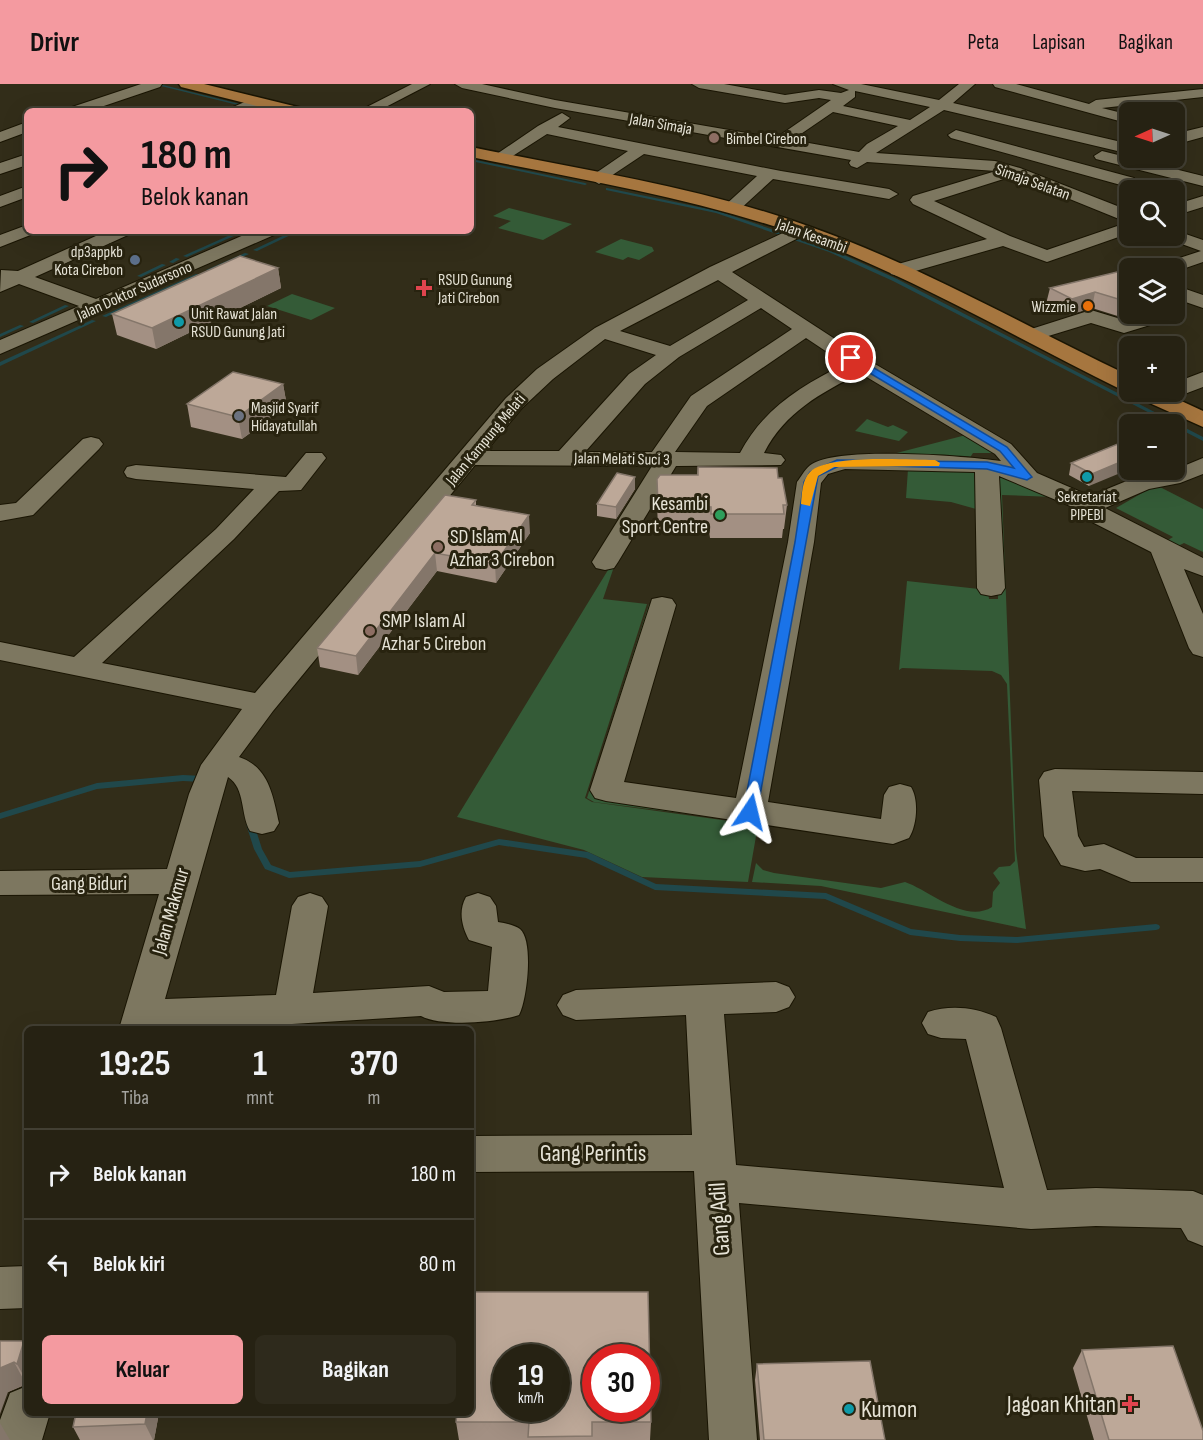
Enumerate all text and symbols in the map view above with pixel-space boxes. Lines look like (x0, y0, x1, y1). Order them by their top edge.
text: Drivr (30, 26, 79, 59)
text: Peta (968, 30, 999, 55)
text: Lapisan (1032, 30, 1085, 55)
text: Bagikan (1118, 30, 1173, 55)
north arrow (1119, 102, 1185, 168)
map controls (1119, 102, 1185, 480)
street label: Jalan Simaja (627, 109, 694, 139)
text: 180 m (141, 130, 232, 181)
place label: Bimbel Cirebon (726, 130, 807, 149)
marker: Bimbel Cirebon (707, 131, 721, 145)
icon: right (42, 132, 120, 210)
street label: Simaja Selatan (993, 160, 1072, 205)
button: search (1119, 180, 1185, 246)
text: Belok kanan (141, 181, 249, 213)
street label: Jalan Kesambi (773, 215, 849, 258)
place label: dp3appkb Kota Cirebon (54, 243, 123, 280)
marker: dp3appkb Kota Cirebon (128, 253, 142, 267)
street label: Jalan Doktor Sudarsono (73, 258, 195, 326)
button: layers (1119, 258, 1185, 324)
place label: RSUD Gunung Jati Cirebon (437, 271, 512, 308)
marker: RSUD Gunung Jati Cirebon (415, 279, 433, 297)
place label: Wizzmie (1031, 298, 1076, 317)
marker: Wizzmie (1081, 299, 1095, 313)
place label: Unit Rawat Jalan RSUD Gunung Jati (191, 305, 285, 342)
marker: Unit Rawat Jalan RSUD Gunung Jati (172, 315, 186, 329)
pin (825, 332, 876, 383)
button: + (1119, 336, 1185, 402)
icon: arrive (834, 341, 867, 374)
street label: Jalan Kampung Melati (442, 390, 530, 490)
place label: Masjid Syarif Hidayatullah (251, 399, 319, 436)
marker: Masjid Syarif Hidayatullah (232, 409, 246, 423)
button: − (1119, 414, 1185, 480)
street label: Jalan Melati Suci 3 (573, 449, 670, 470)
marker: Sekretariat PIPEBI (1080, 470, 1094, 484)
place label: Sekretariat PIPEBI (1057, 488, 1117, 525)
place label: Kesambi Sport Centre (622, 492, 708, 539)
marker: Kesambi Sport Centre (713, 508, 727, 522)
place label: SD Islam Al Azhar 3 Cirebon (449, 525, 555, 572)
marker: SD Islam Al Azhar 3 Cirebon (431, 540, 445, 554)
place label: SMP Islam Al Azhar 5 Cirebon (381, 609, 486, 656)
marker: SMP Islam Al Azhar 5 Cirebon (363, 624, 377, 638)
position arrow (718, 780, 782, 844)
street label: Jalan Makmur (147, 865, 195, 958)
street label: Gang Biduri (51, 872, 127, 896)
text: 19:25 (100, 1043, 170, 1086)
text: 1 (253, 1043, 267, 1086)
text: 370 (349, 1043, 398, 1086)
text: Tiba (121, 1086, 149, 1110)
text: mnt (246, 1086, 274, 1110)
text: m (367, 1086, 380, 1110)
street label: Gang Perintis (540, 1139, 646, 1168)
icon: right (42, 1158, 75, 1191)
text: Belok kanan (93, 1161, 186, 1188)
text: 180 m (411, 1161, 456, 1188)
street label: Gang Adil (702, 1181, 737, 1257)
icon: left (42, 1248, 75, 1281)
text: Belok kiri (93, 1251, 165, 1278)
text: 80 m (419, 1251, 456, 1278)
button: Keluar (42, 1335, 243, 1404)
button: Bagikan (255, 1335, 456, 1404)
speed limit sign: 30 (582, 1344, 660, 1422)
text: 19 (518, 1358, 544, 1394)
text: km/h (518, 1389, 544, 1408)
place label: Jagoan Khitan (1006, 1390, 1116, 1419)
place label: Kumon (861, 1395, 917, 1424)
marker: Jagoan Khitan (1121, 1395, 1139, 1413)
marker: Kumon (842, 1402, 856, 1416)

